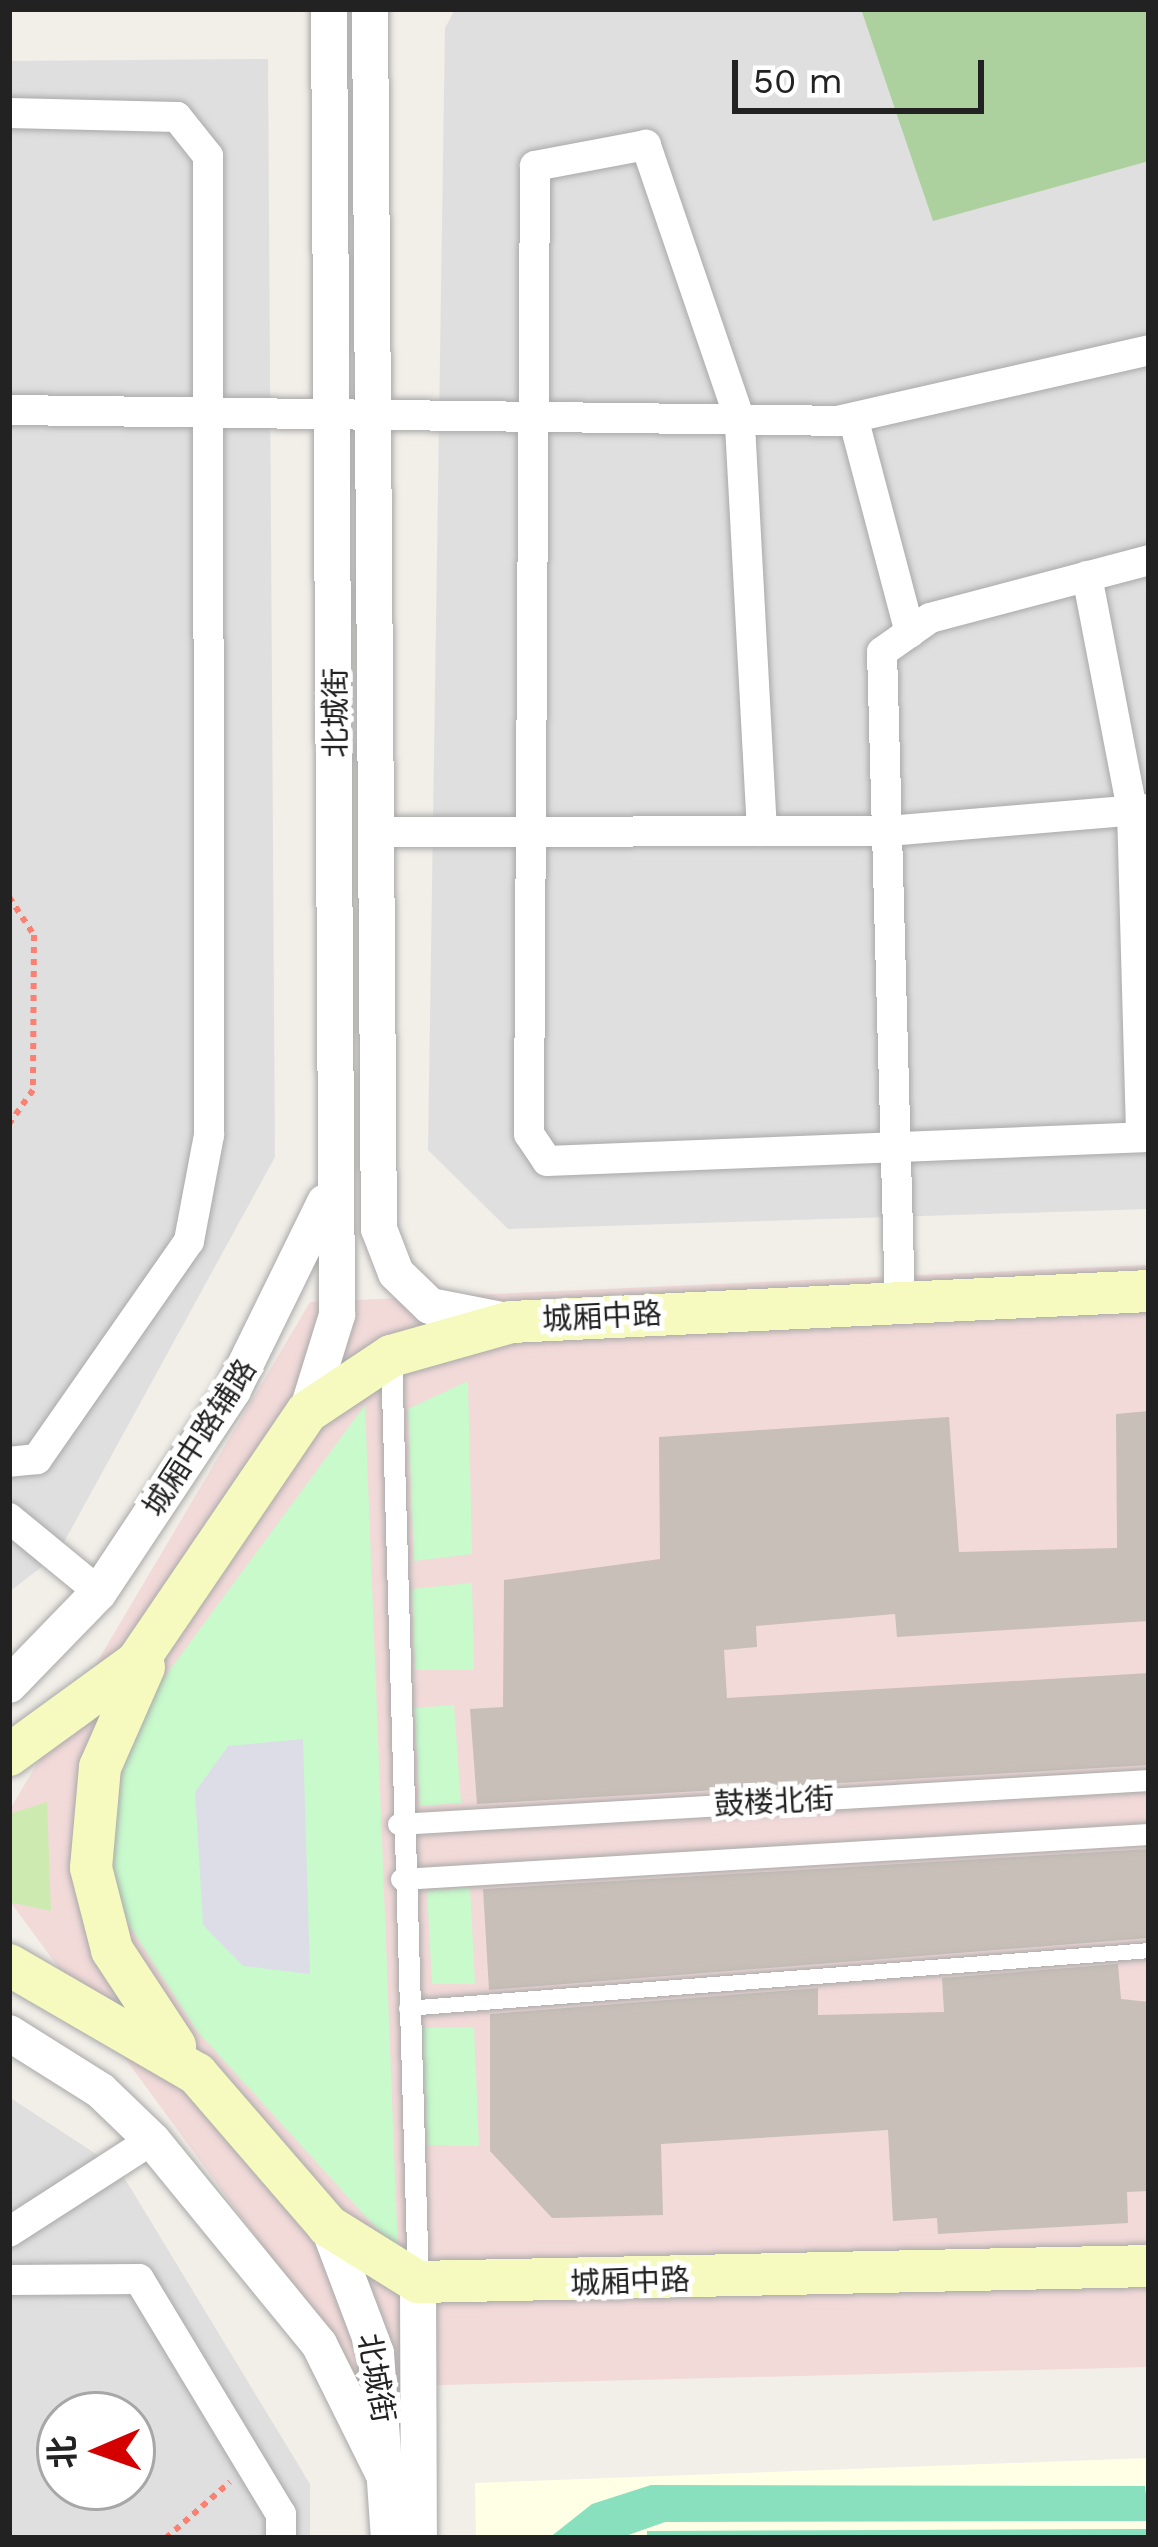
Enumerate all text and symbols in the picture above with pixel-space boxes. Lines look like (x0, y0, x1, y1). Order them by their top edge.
scale bar (738, 36, 990, 110)
text: 50 m (753, 60, 843, 102)
street label: 北城街 (318, 668, 354, 758)
street label: 城厢中路 (541, 1296, 663, 1338)
street label: 城厢中路辅路 (136, 1353, 264, 1523)
street label: 鼓楼北街 (713, 1781, 835, 1823)
street label: 城厢中路 (569, 2262, 691, 2302)
street label: 北城街 (350, 2331, 402, 2425)
north arrow (36, 2391, 156, 2511)
text: 北 (42, 2435, 83, 2469)

